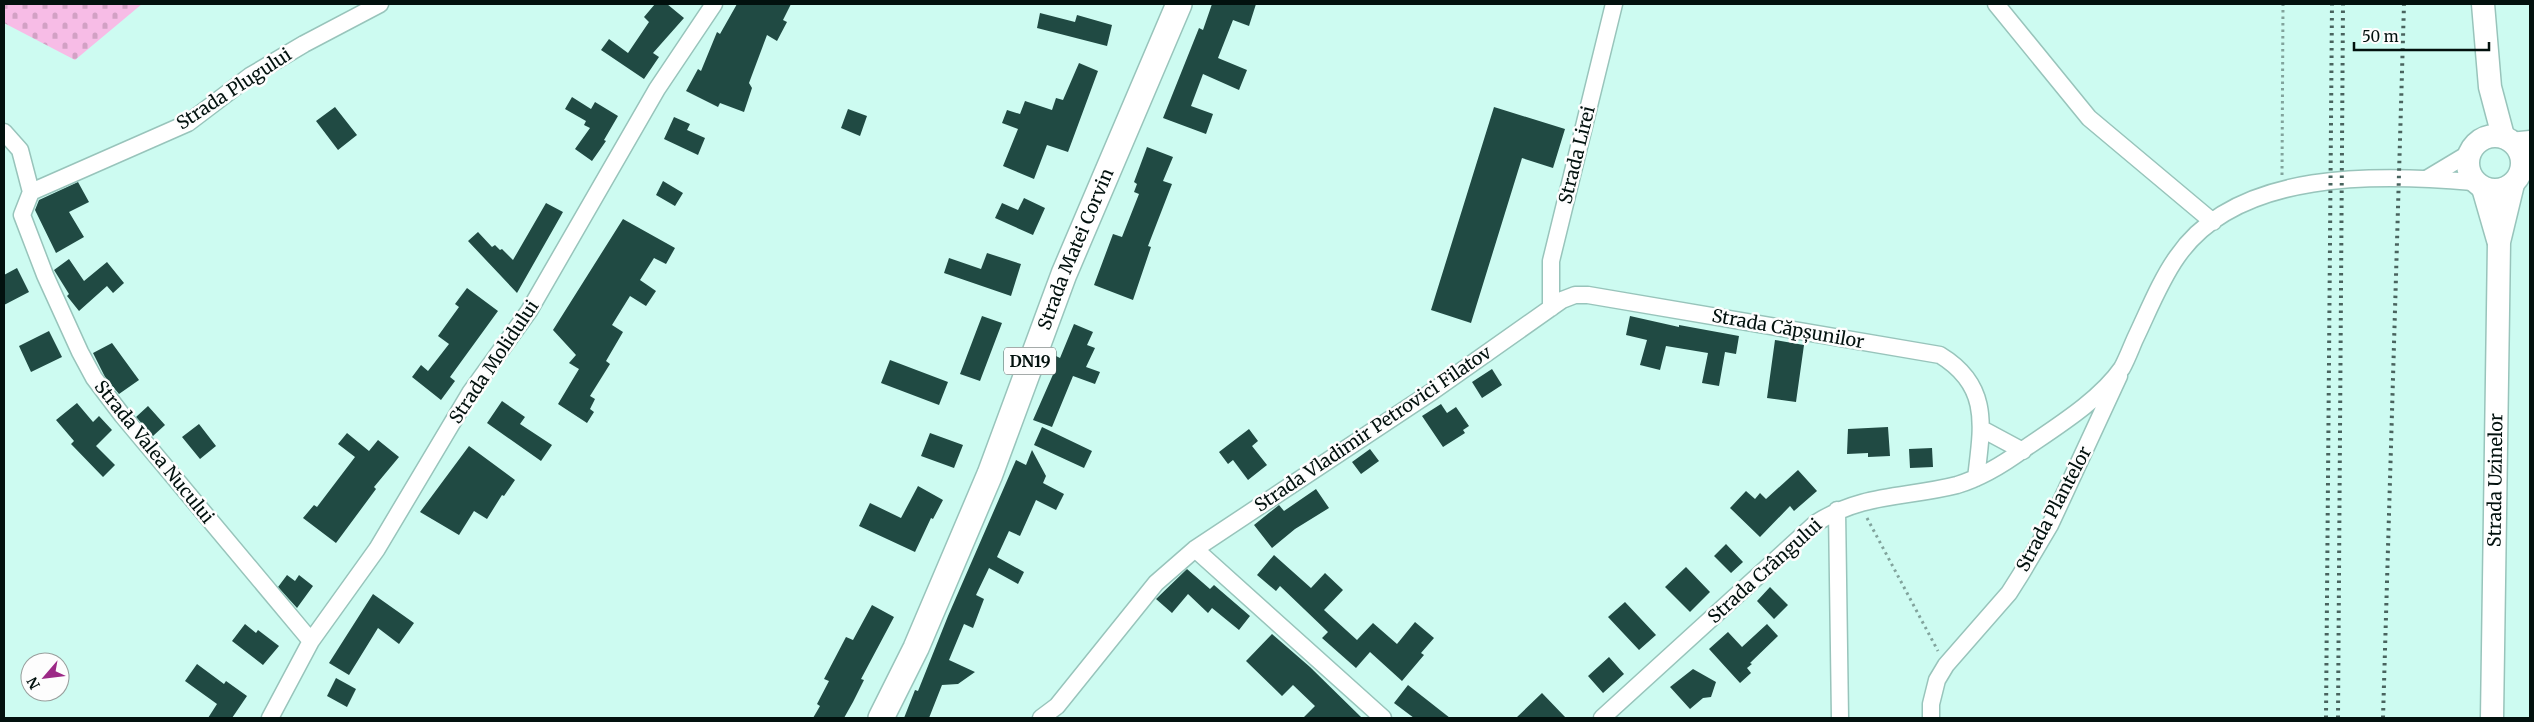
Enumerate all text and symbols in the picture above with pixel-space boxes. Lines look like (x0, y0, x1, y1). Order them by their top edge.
scale bar (2354, 20, 2489, 52)
text: 50 m (2362, 27, 2399, 46)
street label: Strada Plugului (172, 43, 296, 134)
street label: Strada Lirei (1553, 103, 1600, 206)
street label: Strada Matei Corvin (1032, 165, 1119, 333)
street label: Strada Molidului (444, 295, 543, 428)
street label: Strada Căpșunilor (1710, 304, 1866, 353)
street label: Strada Vladimir Petrovici Filatov (1250, 340, 1496, 517)
road number: DN19 (1004, 348, 1056, 374)
street label: Strada Valea Nucului (90, 375, 219, 528)
street label: Strada Uzinelor (2483, 413, 2507, 547)
street label: Strada Plantelor (2011, 442, 2096, 575)
street label: Strada Crângului (1703, 513, 1827, 628)
north arrow (20, 652, 70, 702)
text: N (23, 674, 44, 692)

